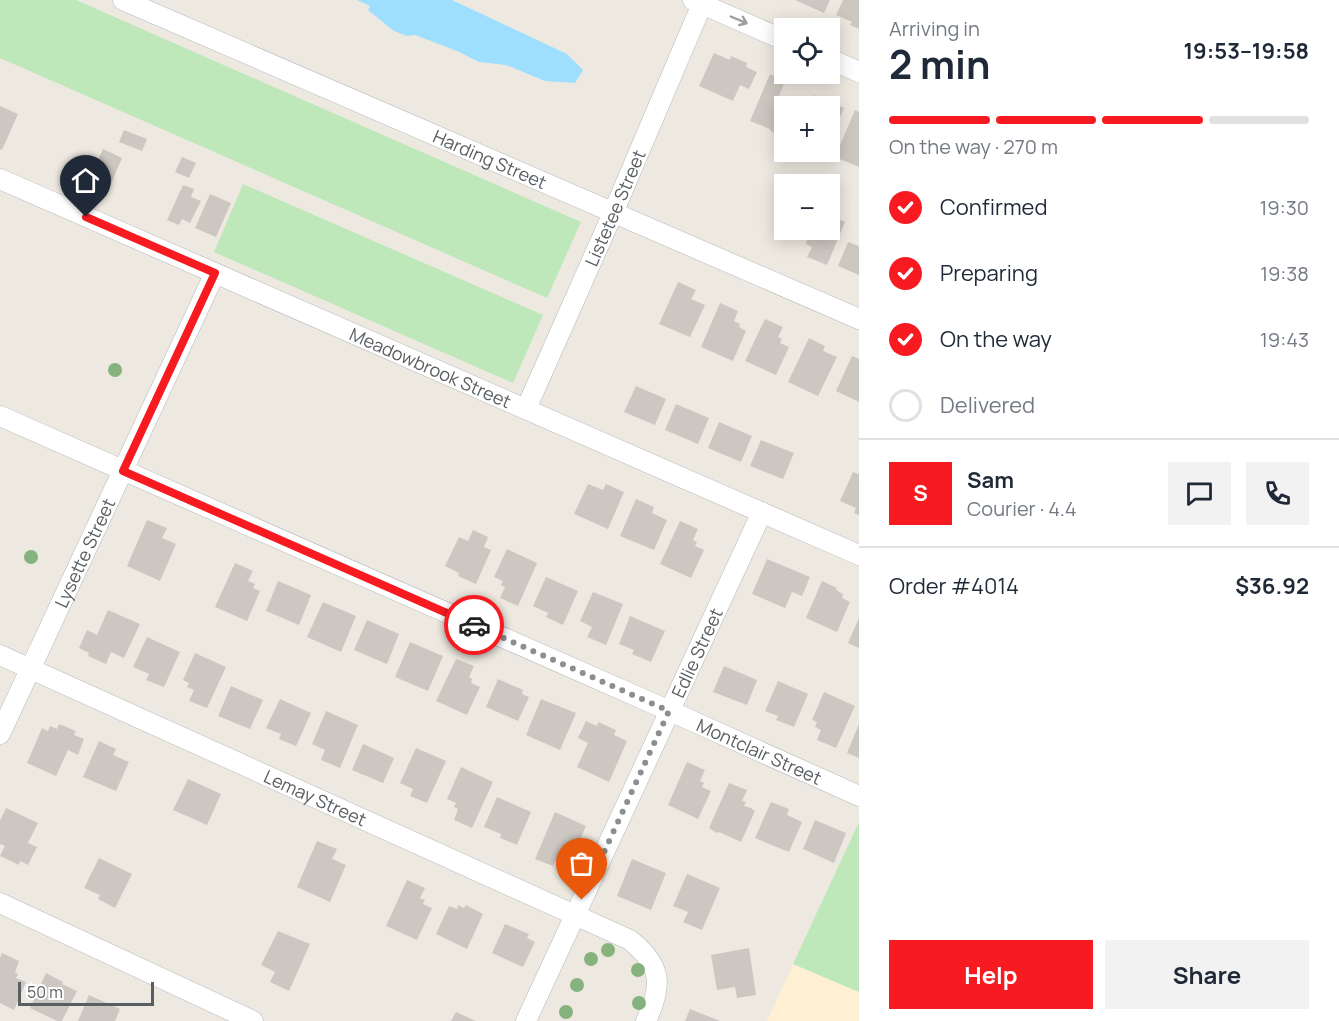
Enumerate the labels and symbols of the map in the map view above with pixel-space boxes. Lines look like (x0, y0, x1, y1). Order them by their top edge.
one-way arrow (729, 15, 747, 26)
street label: Harding Street (430, 124, 550, 194)
street label: Listetee Street (579, 146, 651, 270)
pin (60, 155, 111, 217)
street label: Meadowbrook Street (346, 322, 515, 413)
street label: Lysette Street (49, 494, 120, 611)
courier (444, 595, 504, 655)
street label: Edlie Street (666, 604, 728, 701)
street label: Montclair Street (693, 713, 826, 790)
street label: Lemay Street (260, 764, 370, 831)
pin (556, 838, 607, 900)
scale bar (18, 979, 154, 1006)

